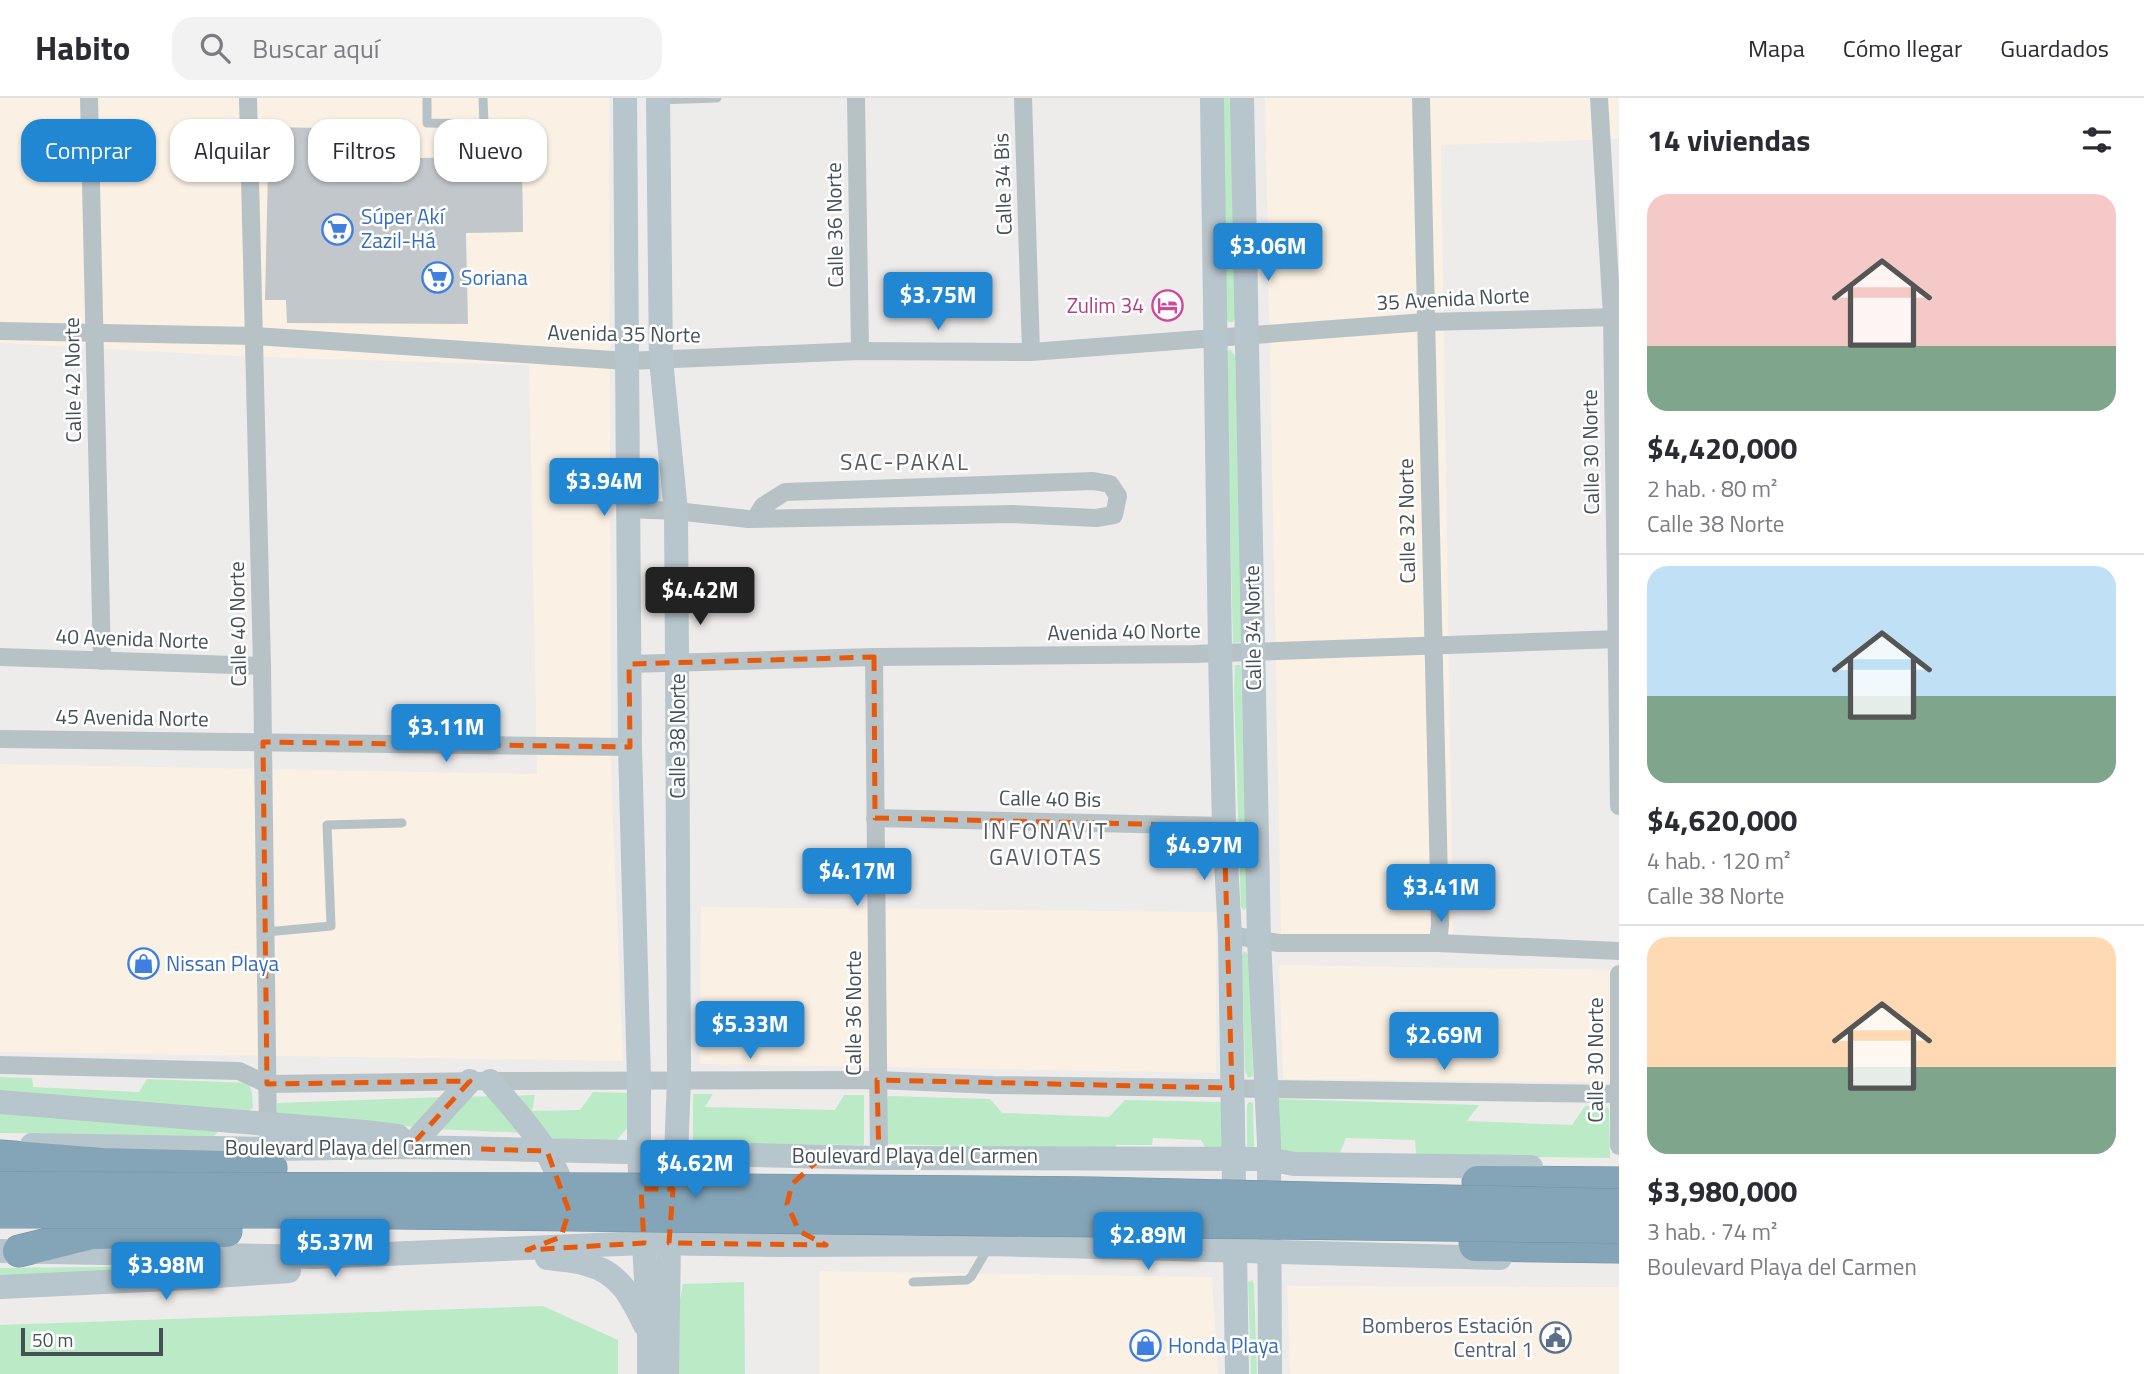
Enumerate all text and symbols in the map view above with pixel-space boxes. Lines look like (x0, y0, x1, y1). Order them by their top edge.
search box (172, 17, 662, 80)
text: Habito (35, 23, 130, 73)
icon: search (196, 29, 234, 67)
text: Buscar aquí (252, 29, 379, 68)
text: Mapa (1748, 30, 1805, 66)
text: Cómo llegar (1843, 30, 1962, 66)
text: Guardados (2000, 30, 2109, 66)
text: 14 viviendas (1647, 117, 1810, 163)
chip: Comprar (21, 119, 156, 182)
chip: Alquilar (170, 119, 294, 182)
chip: Filtros (308, 119, 420, 182)
chip: Nuevo (434, 119, 547, 182)
icon: filters (2078, 121, 2116, 159)
street label: Calle 34 Bis (984, 132, 1020, 236)
street label: Calle 36 Norte (817, 162, 851, 288)
place label: Súper Akí Zazil-Há (361, 200, 446, 256)
supermarket icon: Súper Akí Zazil-Há (321, 212, 355, 246)
pin: $3.06M (1211, 223, 1325, 283)
text: $3.06M (1229, 228, 1307, 263)
icon: home (1819, 240, 1945, 366)
supermarket icon: Soriana (421, 261, 455, 295)
place label: Soriana (461, 261, 528, 293)
pin: $3.75M (881, 272, 995, 332)
text: $3.75M (899, 277, 977, 312)
street label: 35 Avenida Norte (1376, 278, 1530, 318)
place label: Zulim 34 (1067, 289, 1144, 321)
hotel icon: Zulim 34 (1150, 289, 1184, 323)
street label: Avenida 35 Norte (547, 316, 701, 350)
street label: Calle 42 Norte (55, 317, 89, 443)
street label: Calle 30 Norte (1573, 389, 1607, 515)
text: $4,420,000 (1647, 425, 1797, 471)
district label: SAC-PAKAL (840, 444, 970, 479)
pin: $3.94M (547, 458, 661, 518)
street label: Calle 32 Norte (1389, 458, 1423, 584)
text: $3.94M (565, 463, 643, 498)
text: 2 hab. · 80 m² (1647, 471, 1777, 506)
text: Calle 38 Norte (1647, 506, 1784, 541)
street label: Calle 40 Norte (220, 561, 254, 687)
street label: Calle 34 Norte (1235, 565, 1269, 691)
pin: $4.42M (643, 568, 757, 627)
text: $4.42M (661, 572, 739, 607)
icon: home (1819, 612, 1945, 738)
street label: Avenida 40 Norte (1047, 614, 1201, 648)
street label: 40 Avenida Norte (55, 619, 209, 657)
street label: Calle 38 Norte (661, 673, 693, 799)
street label: 45 Avenida Norte (55, 700, 209, 734)
pin: $3.11M (389, 704, 503, 764)
text: $3.11M (407, 709, 485, 744)
street label: Calle 40 Bis (999, 781, 1101, 815)
text: $4,620,000 (1647, 797, 1797, 843)
district label: INFONAVIT GAVIOTAS (983, 813, 1109, 874)
pin: $4.97M (1147, 822, 1261, 882)
text: $4.97M (1165, 827, 1243, 862)
text: 4 hab. · 120 m² (1647, 843, 1790, 878)
pin: $4.17M (800, 848, 914, 908)
text: $4.17M (818, 853, 896, 888)
pin: $3.41M (1384, 864, 1498, 924)
text: $3.41M (1402, 869, 1480, 904)
text: Calle 38 Norte (1647, 878, 1784, 913)
shop icon: Nissan Playa (126, 947, 160, 981)
place label: Nissan Playa (166, 947, 279, 979)
street label: Calle 36 Norte (837, 950, 869, 1076)
icon: home (1819, 983, 1945, 1109)
street label: Calle 30 Norte (1579, 997, 1611, 1123)
pin: $5.33M (693, 1002, 807, 1061)
text: $5.33M (711, 1006, 789, 1041)
pin: $2.69M (1387, 1012, 1501, 1072)
text: $2.69M (1405, 1017, 1483, 1052)
street label: Boulevard Playa del Carmen (225, 1131, 471, 1163)
street label: Boulevard Playa del Carmen (792, 1139, 1038, 1171)
pin: $4.62M (638, 1140, 752, 1200)
text: $4.62M (656, 1145, 734, 1180)
text: $3,980,000 (1647, 1168, 1797, 1214)
pin: $2.89M (1091, 1212, 1205, 1272)
text: 3 hab. · 74 m² (1647, 1214, 1777, 1249)
text: $2.89M (1109, 1217, 1187, 1252)
pin: $5.37M (278, 1220, 392, 1279)
text: $5.37M (296, 1224, 374, 1259)
pin: $3.98M (109, 1242, 223, 1302)
text: $3.98M (127, 1247, 205, 1282)
text: Boulevard Playa del Carmen (1647, 1249, 1917, 1284)
place label: Bomberos Estación Central 1 (1362, 1309, 1533, 1365)
public building icon: Bomberos Estación Central 1 (1539, 1321, 1573, 1355)
scale bar (21, 1325, 163, 1357)
text: 50 m (32, 1325, 73, 1354)
shop icon: Honda Playa (1128, 1329, 1162, 1363)
place label: Honda Playa (1168, 1329, 1279, 1361)

